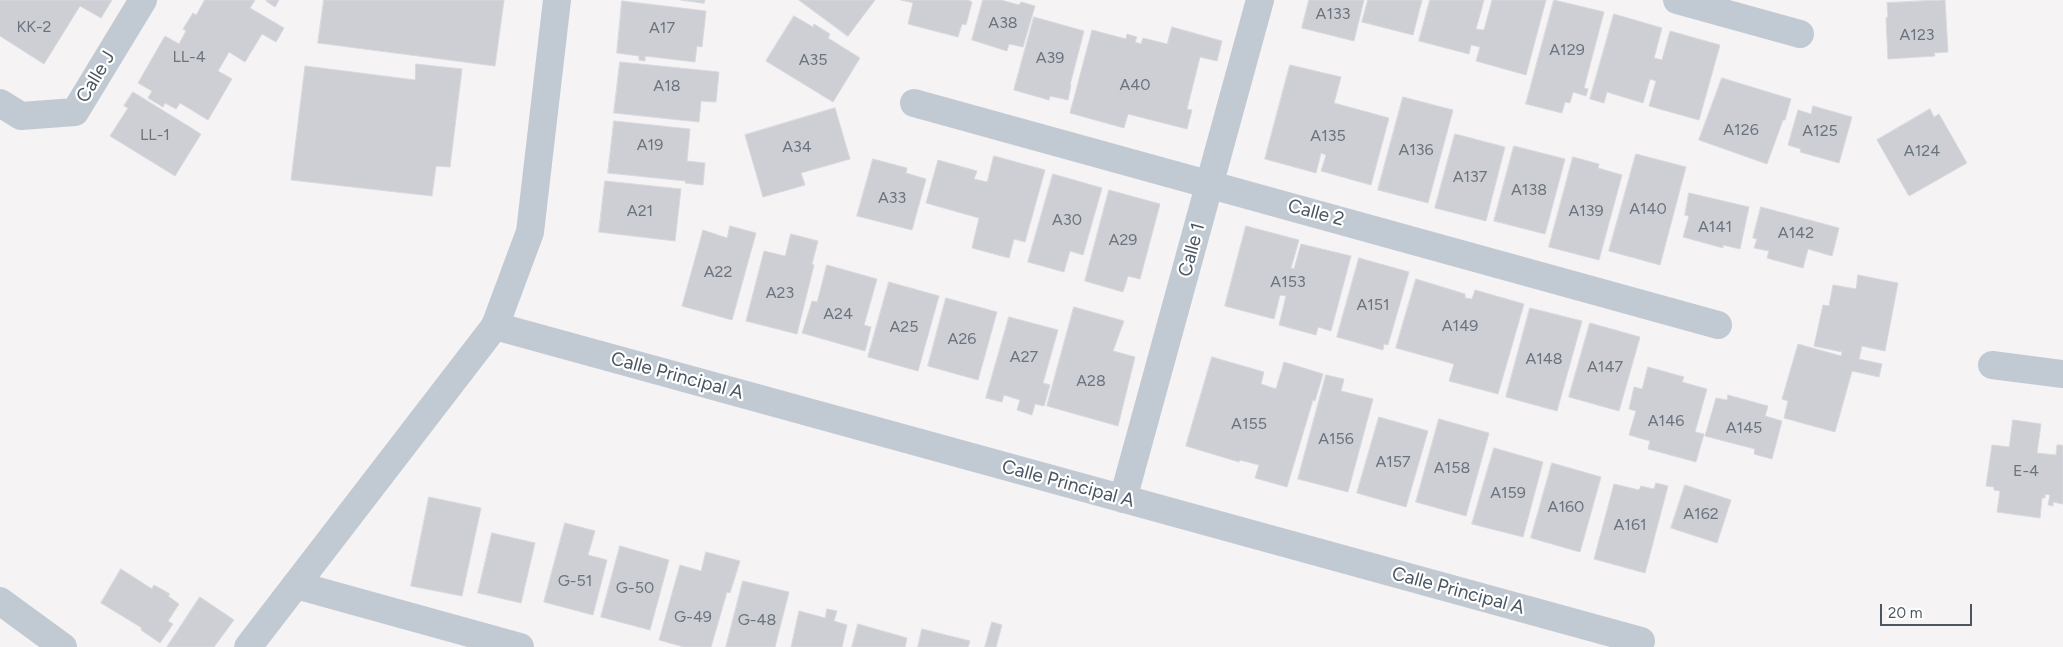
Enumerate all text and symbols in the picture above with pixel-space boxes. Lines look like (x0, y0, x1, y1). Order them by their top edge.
house number: A133 (1316, 4, 1350, 24)
house number: A38 (988, 13, 1018, 33)
house number: KK-2 (16, 17, 52, 37)
house number: A17 (649, 18, 675, 38)
house number: A123 (1899, 25, 1935, 45)
house number: A129 (1549, 40, 1585, 60)
street label: Calle J (72, 47, 120, 107)
house number: LL-4 (172, 47, 206, 67)
house number: A39 (1036, 48, 1064, 68)
house number: A35 (799, 50, 827, 70)
house number: A40 (1119, 75, 1151, 95)
house number: A18 (653, 76, 681, 96)
house number: A126 (1723, 120, 1759, 140)
house number: A125 (1802, 121, 1838, 141)
house number: LL-1 (140, 125, 170, 145)
house number: A135 (1310, 126, 1346, 146)
house number: A19 (637, 135, 663, 155)
house number: A34 (782, 137, 812, 157)
house number: A136 (1398, 140, 1434, 160)
house number: A124 (1904, 141, 1940, 161)
house number: A137 (1453, 167, 1487, 187)
house number: A138 (1511, 180, 1547, 200)
house number: A33 (878, 188, 906, 208)
street label: Calle 2 (1285, 195, 1347, 231)
house number: A140 (1629, 199, 1667, 219)
house number: A21 (627, 201, 653, 221)
house number: A139 (1568, 201, 1604, 221)
house number: A30 (1052, 210, 1082, 230)
house number: A141 (1698, 217, 1732, 237)
street label: Calle 1 (1174, 221, 1210, 279)
house number: A142 (1778, 223, 1814, 243)
house number: A29 (1109, 230, 1137, 250)
house number: A22 (704, 262, 732, 282)
house number: A153 (1270, 272, 1306, 292)
house number: A23 (766, 283, 794, 303)
house number: A151 (1356, 295, 1390, 315)
house number: A24 (823, 304, 853, 324)
house number: A149 (1442, 316, 1478, 336)
house number: A25 (890, 317, 918, 337)
house number: A26 (948, 329, 976, 349)
street label: Calle Principal A (608, 347, 746, 405)
house number: A27 (1010, 347, 1038, 367)
house number: A148 (1525, 349, 1563, 369)
house number: A147 (1587, 357, 1623, 377)
house number: A28 (1076, 371, 1106, 391)
house number: A146 (1648, 411, 1684, 431)
house number: A155 (1231, 414, 1267, 434)
house number: A145 (1726, 418, 1762, 438)
house number: A156 (1318, 429, 1354, 449)
house number: A157 (1375, 452, 1411, 472)
street label: Calle Principal A (999, 455, 1137, 513)
house number: A158 (1434, 458, 1470, 478)
house number: E-4 (2013, 461, 2039, 481)
house number: A159 (1490, 483, 1526, 503)
house number: A160 (1548, 497, 1584, 517)
house number: A162 (1683, 504, 1719, 524)
house number: A161 (1613, 515, 1647, 535)
street label: Calle Principal A (1389, 562, 1527, 620)
house number: G-51 (558, 571, 592, 591)
house number: G-50 (616, 578, 654, 598)
scale bar (1883, 594, 1976, 626)
text: 20 m (1888, 604, 1922, 622)
house number: G-49 (674, 607, 712, 627)
house number: G-48 (738, 610, 776, 630)

